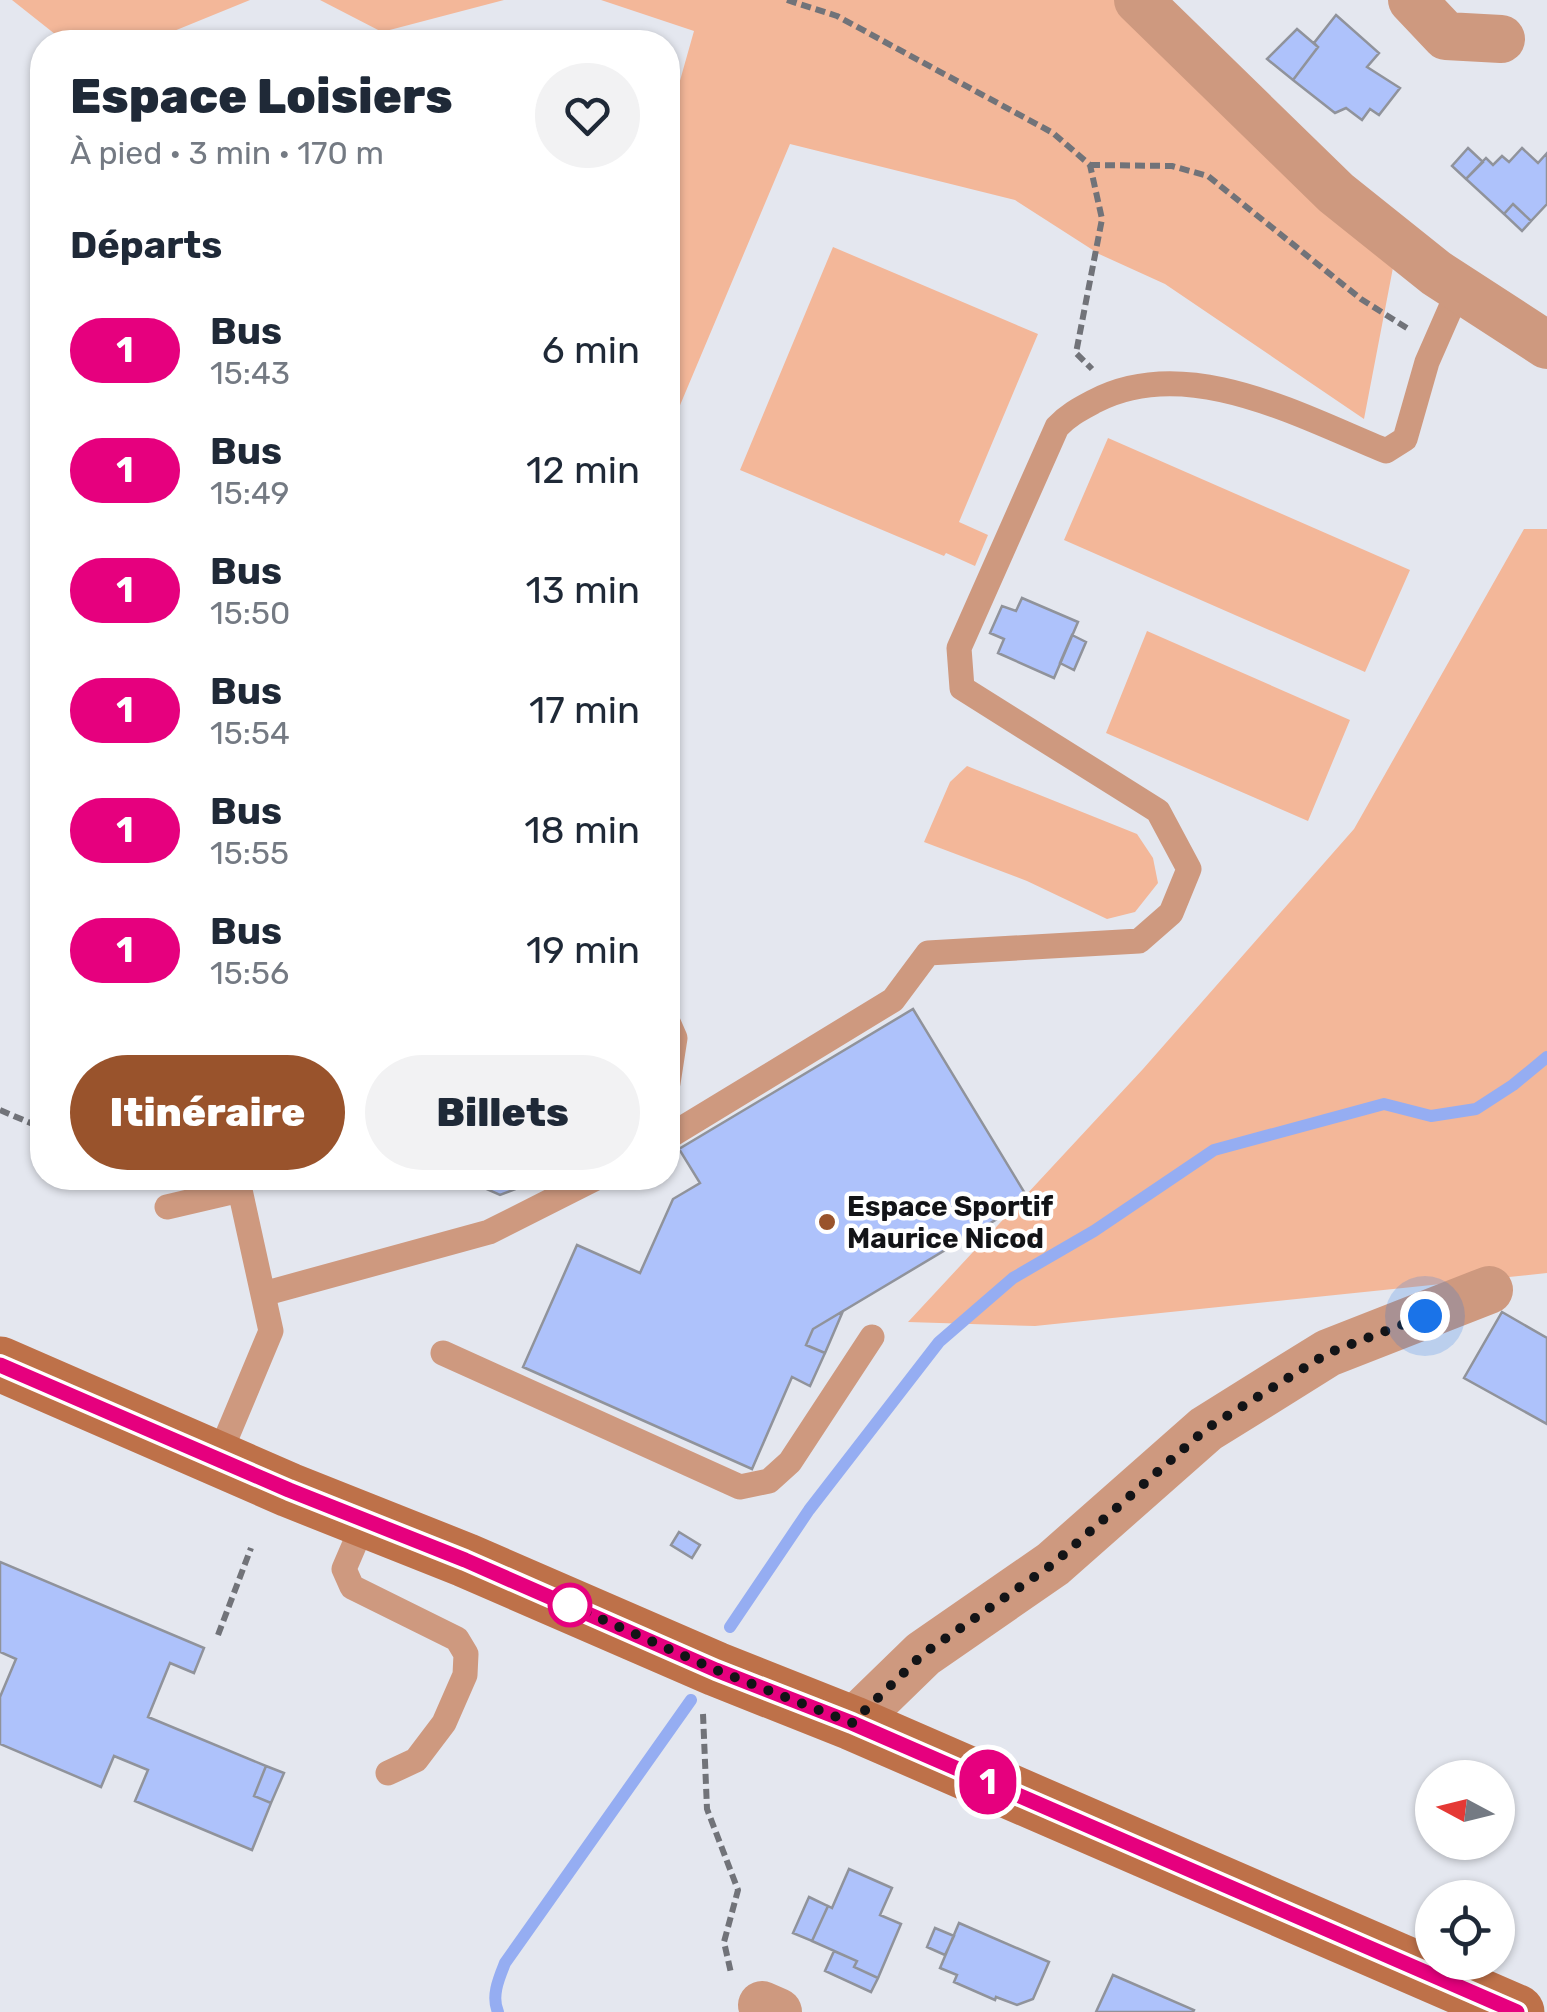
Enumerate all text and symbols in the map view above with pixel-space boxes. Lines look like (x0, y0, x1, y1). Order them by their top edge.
button: heart (535, 63, 640, 168)
text: Espace Loisiers (70, 68, 453, 125)
text: À pied · 3 min · 170 m (70, 134, 384, 172)
text: Départs (70, 222, 222, 268)
text: Bus (210, 308, 282, 354)
text: 6 min (542, 327, 640, 373)
text: 1 (116, 329, 134, 371)
text: 15:43 (210, 354, 290, 392)
text: Bus (210, 428, 282, 474)
text: 12 min (526, 447, 640, 493)
text: 1 (116, 449, 134, 491)
text: 15:49 (210, 474, 289, 512)
text: Bus (210, 548, 282, 594)
text: 13 min (526, 567, 640, 613)
text: 1 (116, 569, 134, 611)
text: 15:50 (210, 594, 290, 632)
text: Bus (210, 668, 282, 714)
text: 17 min (529, 687, 640, 733)
text: 1 (116, 689, 134, 731)
text: 15:54 (210, 714, 290, 752)
text: Bus (210, 788, 282, 834)
text: 18 min (524, 807, 640, 853)
text: 1 (116, 809, 134, 851)
text: 15:55 (210, 834, 289, 872)
text: Bus (210, 908, 282, 954)
text: 19 min (526, 927, 640, 973)
text: 1 (116, 929, 134, 971)
text: 15:56 (210, 954, 289, 992)
button: Itinéraire (70, 1055, 345, 1170)
button: Billets (365, 1055, 640, 1170)
place label: Espace Sportif Maurice Nicod (847, 1190, 1054, 1255)
marker: Espace Sportif Maurice Nicod (816, 1211, 838, 1233)
your location (1400, 1291, 1450, 1341)
unlabelled marker (549, 1584, 591, 1626)
line badge: 1 (956, 1750, 1020, 1814)
north arrow (1415, 1760, 1515, 1860)
map controls (1415, 1760, 1515, 1980)
text: 1 (979, 1761, 997, 1803)
button: locate (1415, 1880, 1515, 1980)

